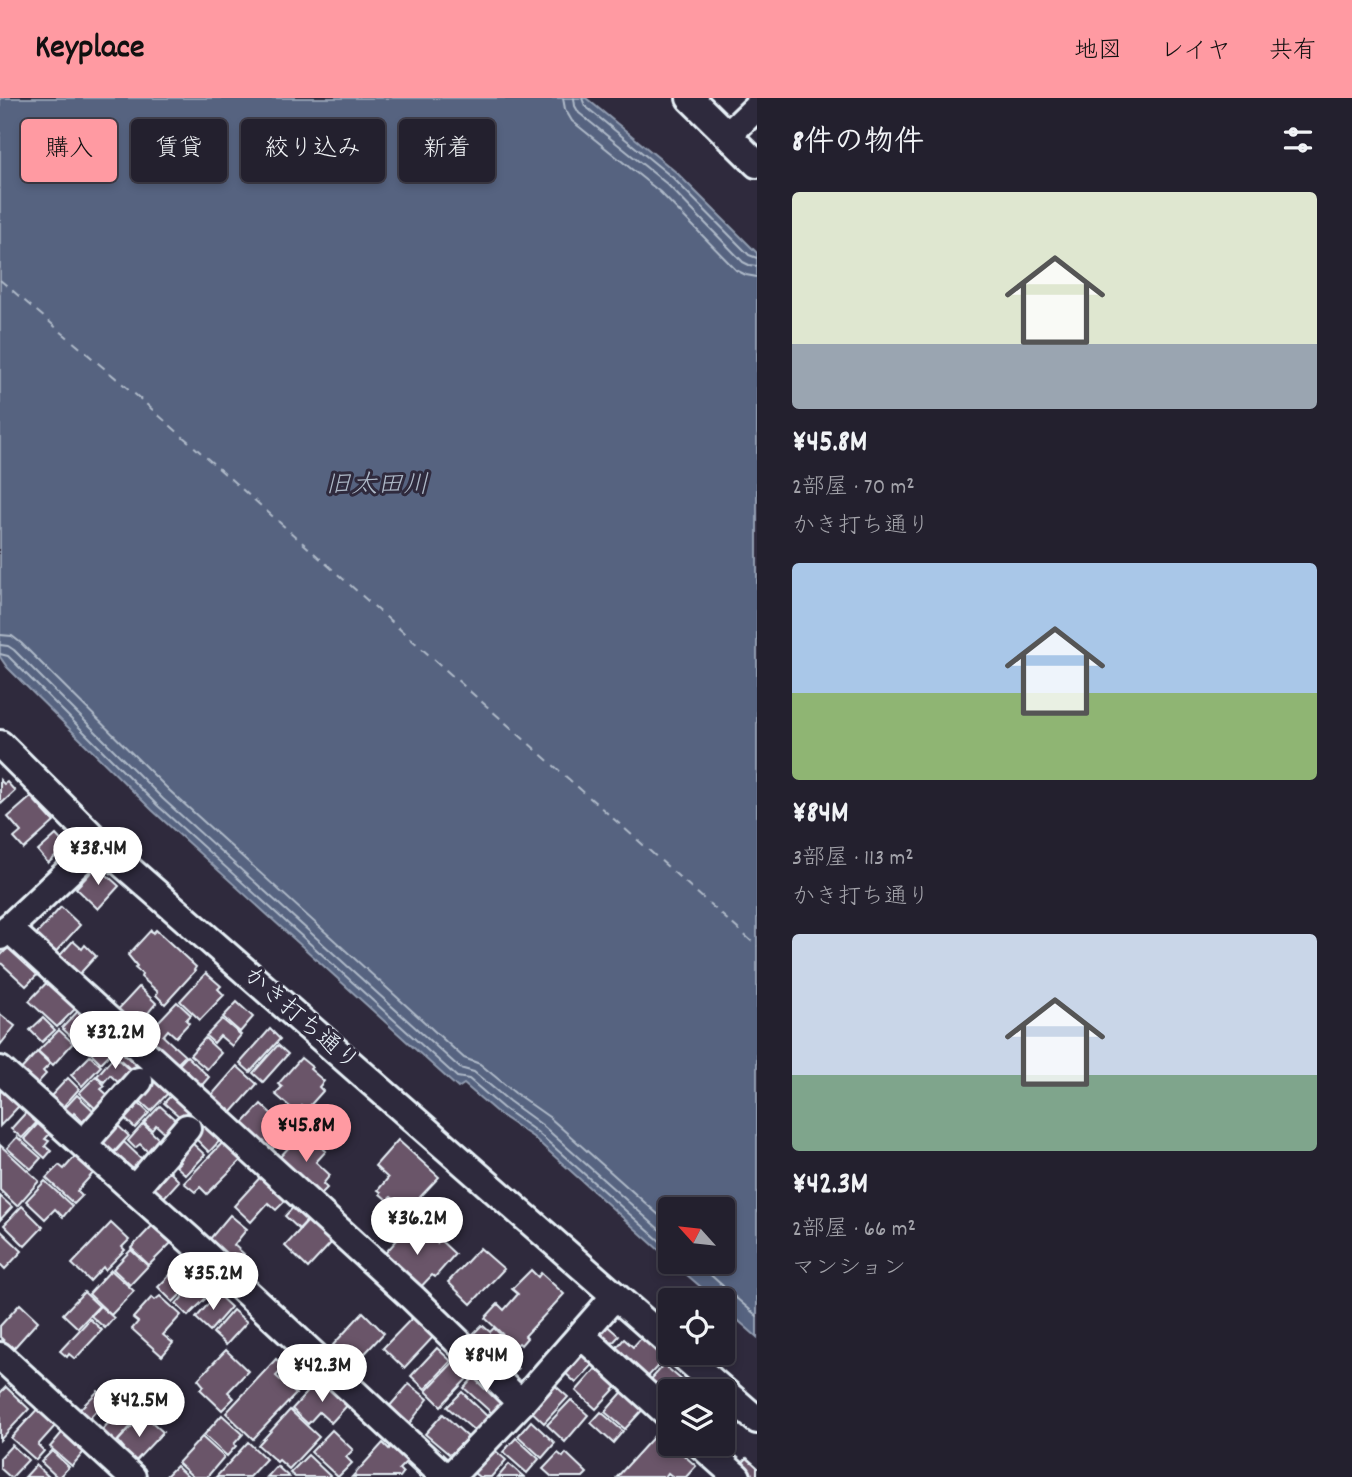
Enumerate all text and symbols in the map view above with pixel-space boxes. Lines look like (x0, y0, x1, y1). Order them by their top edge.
text: Keyplace (35, 26, 144, 73)
text: 地図 (1074, 35, 1122, 69)
text: レイヤ (1160, 35, 1231, 69)
text: 共有 (1269, 35, 1317, 69)
chip: 購入 (21, 119, 117, 182)
chip: 賃貸 (131, 119, 227, 182)
chip: 絞り込み (241, 119, 385, 182)
chip: 新着 (399, 119, 495, 182)
icon: filters (1279, 121, 1317, 159)
text: 8件の物件 (792, 123, 924, 166)
icon: home (992, 237, 1118, 363)
text: ¥45.8M (792, 423, 867, 466)
water label: 旧太田川 (325, 468, 429, 505)
text: 2部屋 · 70 m² (792, 472, 915, 505)
text: かき打ち通り (792, 511, 930, 544)
icon: home (992, 608, 1118, 734)
text: ¥84M (792, 794, 849, 837)
pin: ¥38.4M (41, 828, 155, 887)
text: ¥38.4M (69, 833, 127, 866)
text: 3部屋 · 113 m² (792, 843, 914, 876)
text: かき打ち通り (792, 882, 930, 915)
street label: かき打ち通り (235, 960, 365, 1080)
icon: home (992, 979, 1118, 1105)
pin: ¥32.2M (58, 1012, 172, 1071)
text: ¥32.2M (86, 1017, 144, 1050)
pin: ¥45.8M (249, 1104, 363, 1164)
text: ¥45.8M (277, 1110, 335, 1143)
text: ¥42.3M (792, 1165, 868, 1208)
north arrow (658, 1197, 735, 1274)
map controls (658, 1197, 735, 1456)
pin: ¥36.2M (360, 1198, 474, 1257)
text: ¥36.2M (387, 1203, 447, 1236)
text: 2部屋 · 66 m² (792, 1214, 916, 1247)
pin: ¥35.2M (156, 1252, 270, 1312)
text: マンション (792, 1253, 906, 1286)
text: ¥35.2M (183, 1258, 243, 1291)
button: locate (658, 1288, 735, 1365)
pin: ¥84M (445, 1334, 527, 1394)
text: ¥84M (464, 1340, 508, 1373)
pin: ¥42.3M (265, 1344, 379, 1404)
text: ¥42.3M (293, 1350, 351, 1383)
button: layers (658, 1379, 735, 1456)
pin: ¥42.5M (82, 1380, 196, 1439)
text: ¥42.5M (110, 1385, 168, 1418)

